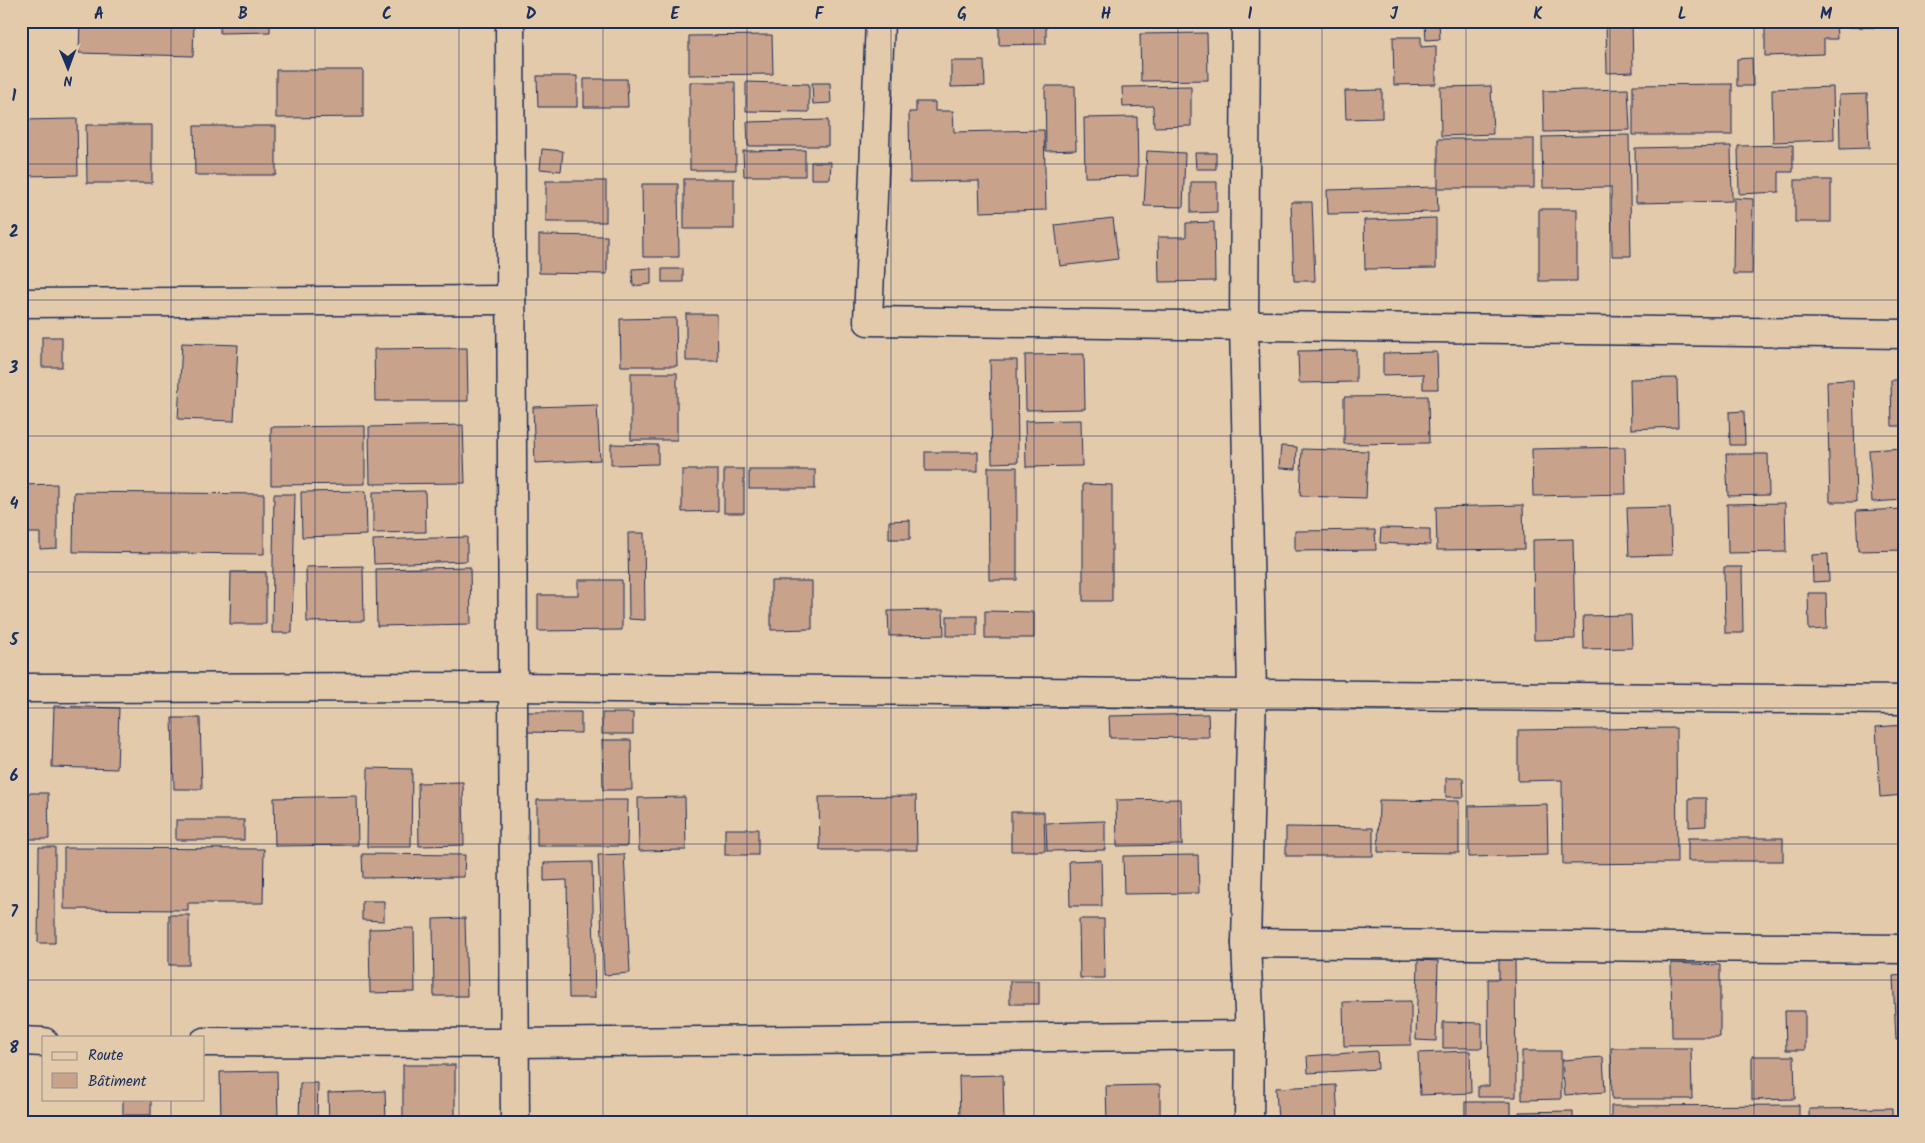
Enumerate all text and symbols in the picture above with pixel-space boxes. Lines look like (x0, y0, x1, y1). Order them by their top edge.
text: A (94, 2, 104, 27)
text: B (238, 2, 248, 27)
text: C (382, 2, 392, 27)
text: D (526, 2, 537, 27)
text: E (671, 2, 681, 27)
text: F (815, 2, 825, 27)
text: G (957, 2, 967, 27)
text: H (1101, 2, 1111, 27)
text: I (1248, 2, 1253, 27)
text: J (1390, 2, 1399, 27)
text: K (1533, 2, 1543, 27)
text: L (1678, 2, 1686, 27)
text: M (1820, 2, 1833, 27)
north arrow (42, 42, 92, 92)
text: N (63, 69, 73, 91)
text: 1 (12, 84, 17, 109)
text: 2 (9, 220, 19, 245)
text: 3 (9, 356, 19, 381)
text: 4 (10, 492, 19, 517)
text: 5 (9, 628, 20, 653)
text: 6 (10, 764, 19, 789)
text: 7 (10, 900, 18, 925)
text: 8 (9, 1036, 19, 1061)
legend (42, 1036, 205, 1100)
text: Route (88, 1044, 124, 1068)
text: Bâtiment (88, 1070, 147, 1094)

